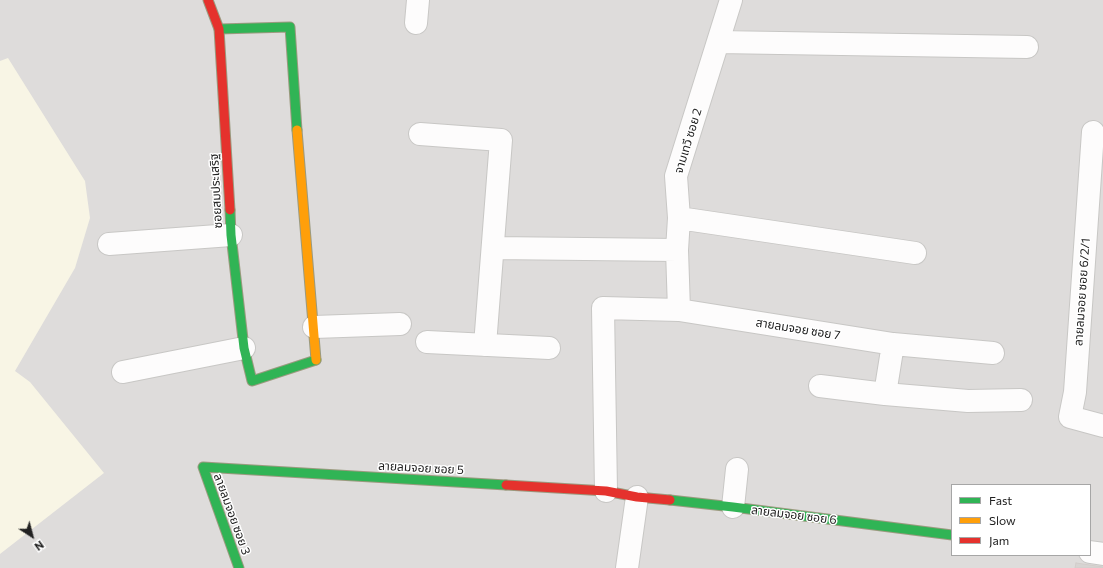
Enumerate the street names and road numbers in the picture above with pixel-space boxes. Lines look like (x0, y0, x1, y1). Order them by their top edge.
street label: จามเทวี ซอย 2 (671, 107, 705, 175)
street label: ซอยสมประเสริฐ (207, 153, 225, 229)
street label: ลายลมจอย ซอย 6/2/1 (1071, 237, 1093, 347)
street label: สายลมจอย ซอย 7 (755, 315, 841, 343)
street label: ลายลมจอย ซอย 5 (378, 459, 464, 477)
street label: ลายลมจอย ซอย 3 (211, 471, 253, 557)
street label: ลายลมจอย ซอย 6 (750, 503, 838, 527)

